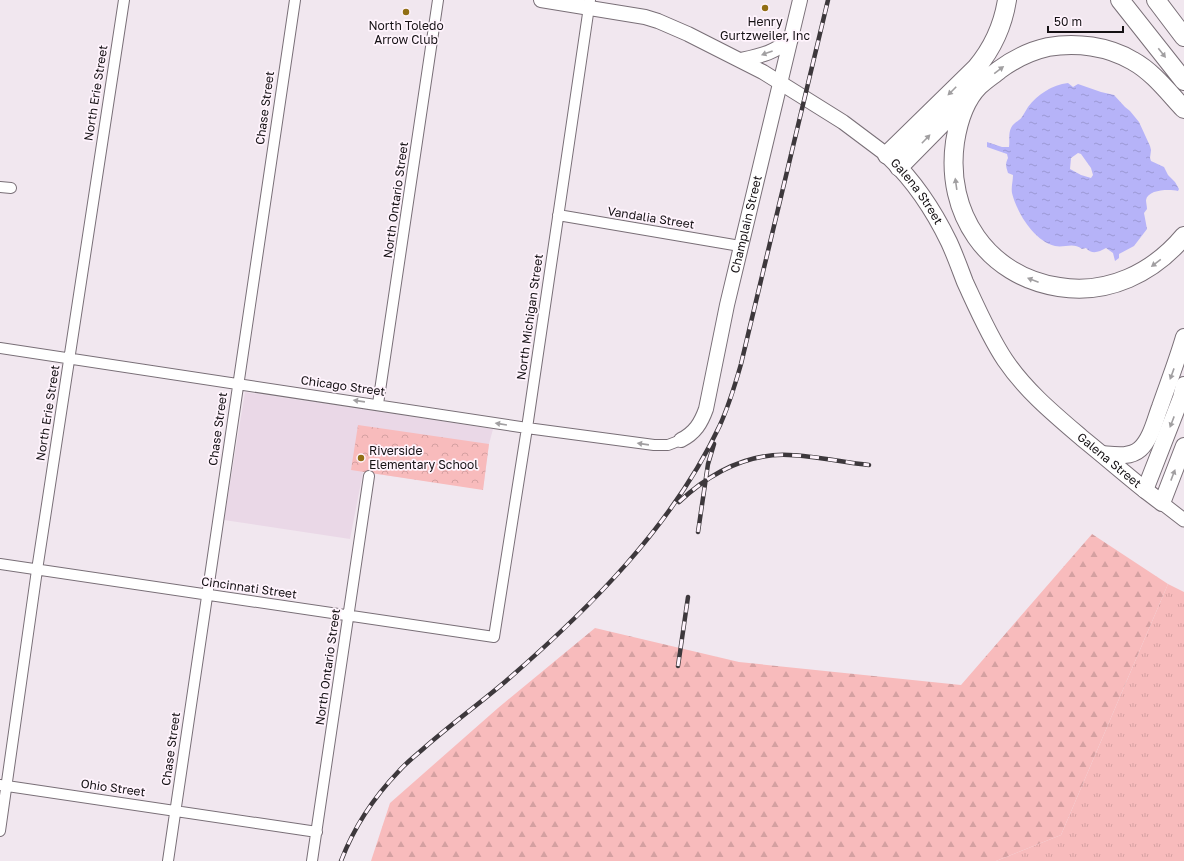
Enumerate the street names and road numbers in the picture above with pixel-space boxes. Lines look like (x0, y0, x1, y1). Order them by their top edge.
street label: North Erie Street (81, 44, 111, 142)
street label: Chase Street (252, 70, 277, 146)
street label: North Ontario Street (380, 140, 411, 259)
street label: Galena Street (888, 155, 946, 227)
street label: Champlain Street (727, 174, 765, 275)
street label: Vandalia Street (606, 203, 696, 232)
street label: North Michigan Street (513, 253, 546, 381)
street label: North Erie Street (33, 364, 63, 462)
street label: Chicago Street (300, 372, 386, 399)
street label: Chase Street (205, 391, 230, 467)
street label: Galena Street (1074, 429, 1145, 491)
street label: Cincinnati Street (200, 573, 298, 602)
street label: North Ontario Street (312, 607, 343, 726)
street label: Chase Street (158, 711, 183, 787)
street label: Ohio Street (80, 776, 147, 799)

